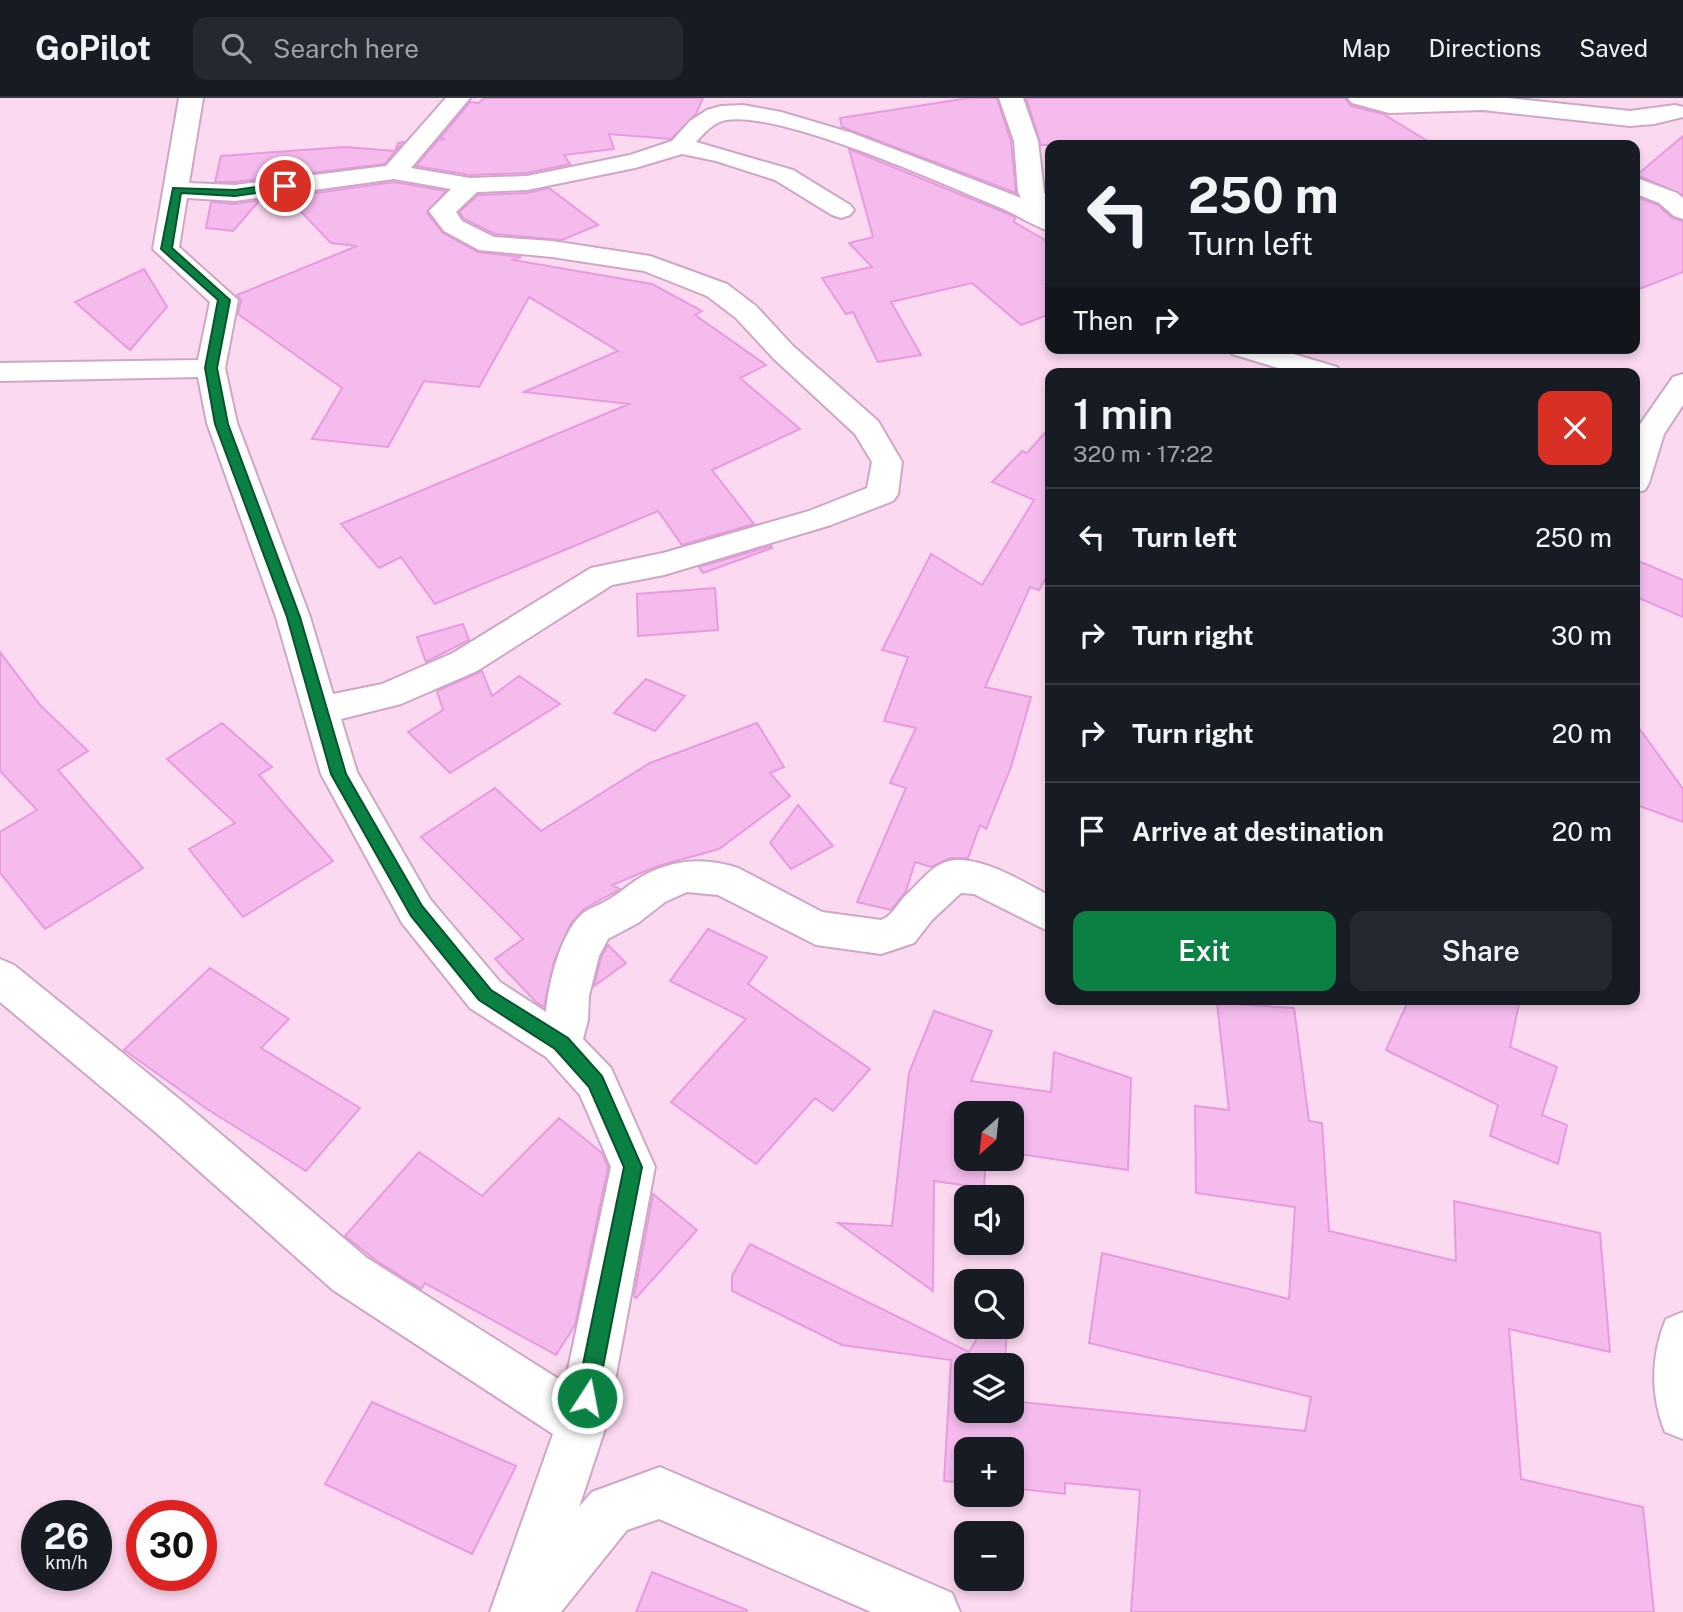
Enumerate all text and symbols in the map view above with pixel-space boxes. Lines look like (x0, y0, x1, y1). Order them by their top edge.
search box (193, 17, 683, 80)
text: GoPilot (35, 29, 151, 67)
icon: search (217, 29, 255, 67)
text: Search here (273, 33, 419, 64)
text: Map (1342, 34, 1391, 62)
text: Directions (1429, 34, 1541, 62)
text: Saved (1579, 34, 1648, 62)
pin (255, 156, 315, 216)
text: 250 m (1188, 166, 1339, 224)
icon: arrive (266, 167, 304, 205)
icon: left (1073, 168, 1164, 259)
text: Turn left (1188, 225, 1313, 262)
icon: right (1147, 301, 1185, 339)
text: Then (1073, 305, 1133, 336)
text: 1 min (1073, 389, 1173, 438)
button: close (1538, 391, 1612, 465)
text: 320 m · 17:22 (1073, 440, 1213, 467)
icon: left (1073, 518, 1111, 556)
text: Turn left (1132, 522, 1237, 553)
text: 250 m (1535, 522, 1612, 553)
icon: right (1073, 616, 1111, 654)
text: Turn right (1132, 620, 1254, 651)
text: 30 m (1551, 620, 1612, 651)
icon: right (1073, 714, 1111, 752)
text: Turn right (1132, 718, 1254, 749)
text: 20 m (1552, 718, 1612, 749)
icon: arrive (1073, 812, 1111, 850)
text: Arrive at destination (1132, 816, 1384, 847)
text: 20 m (1552, 816, 1612, 847)
button: Exit (1073, 911, 1336, 991)
button: Share (1350, 911, 1612, 991)
north arrow (954, 1101, 1024, 1171)
map controls (954, 1101, 1024, 1591)
button: sound (954, 1185, 1024, 1255)
button: search (954, 1269, 1024, 1339)
button: layers (954, 1353, 1024, 1423)
position arrow (550, 1361, 624, 1435)
button: + (954, 1437, 1024, 1507)
speed limit sign: 30 (126, 1500, 217, 1591)
text: 26 (44, 1516, 89, 1557)
button: − (954, 1521, 1024, 1591)
text: km/h (45, 1552, 88, 1573)

